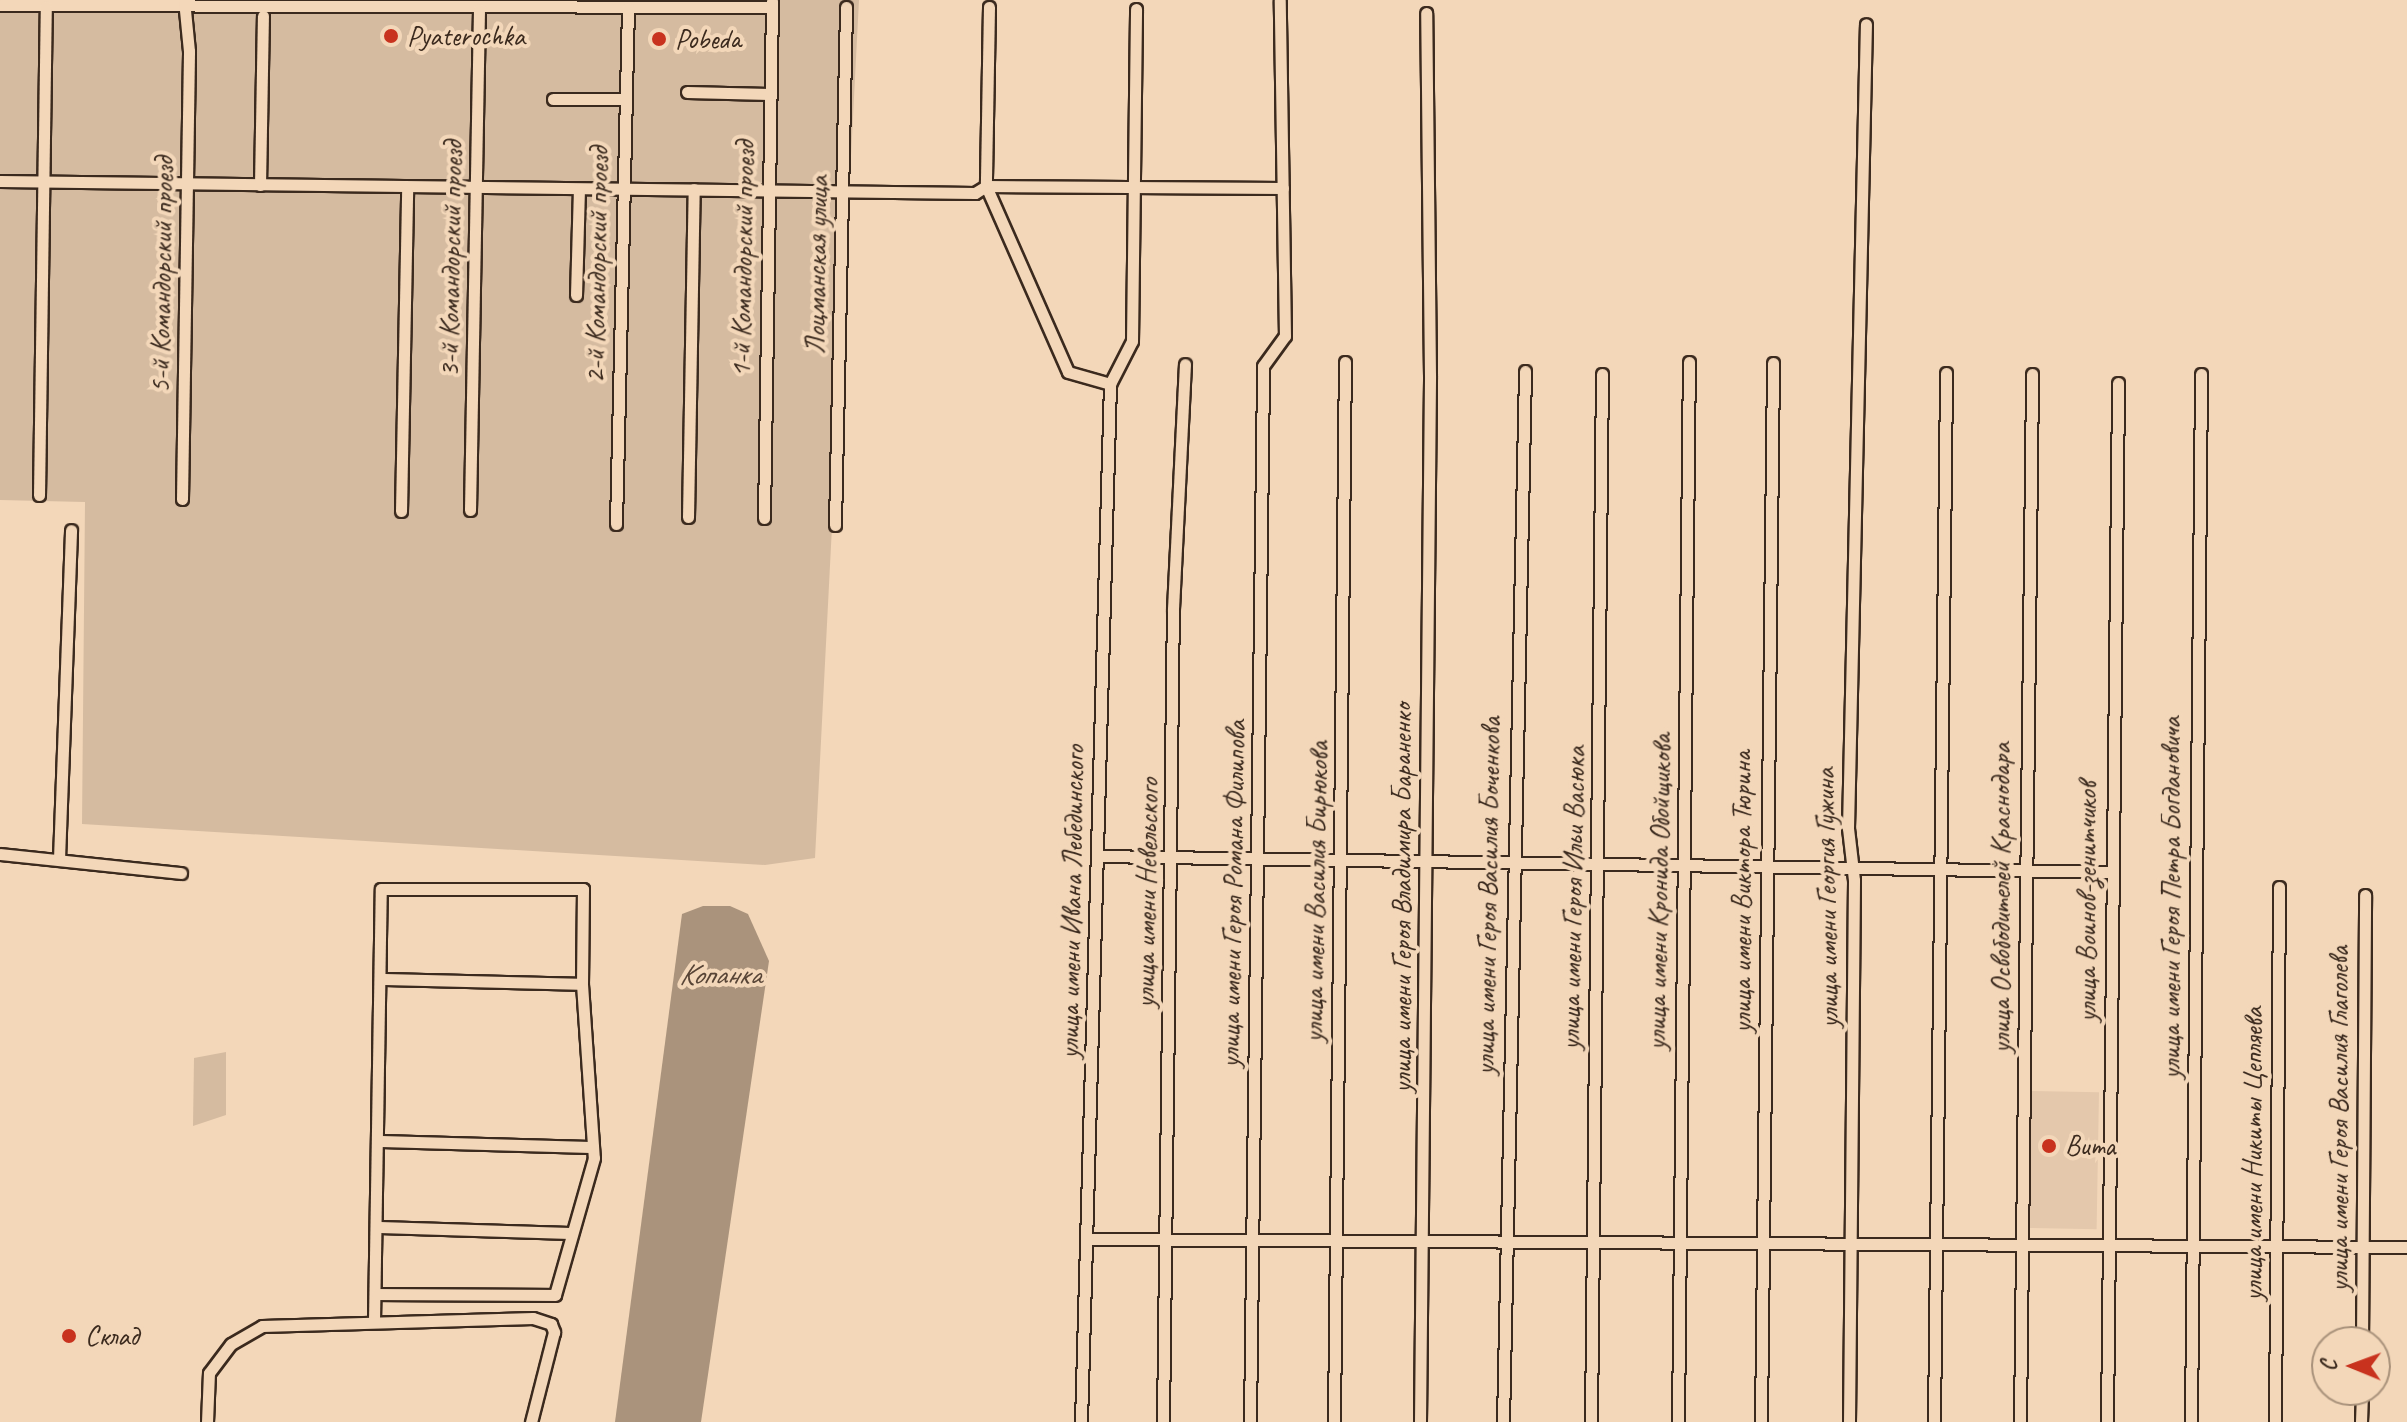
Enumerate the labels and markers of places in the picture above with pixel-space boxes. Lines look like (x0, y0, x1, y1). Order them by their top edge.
place label: Pyaterochka (407, 19, 525, 53)
place label: Pobeda (675, 22, 741, 56)
marker: Pyaterochka (382, 27, 400, 45)
marker: Pobeda (650, 30, 668, 48)
place label: Вита (2065, 1129, 2115, 1163)
marker: Вита (2040, 1137, 2058, 1155)
place label: Склад (85, 1319, 139, 1353)
marker: Склад (60, 1327, 78, 1345)

